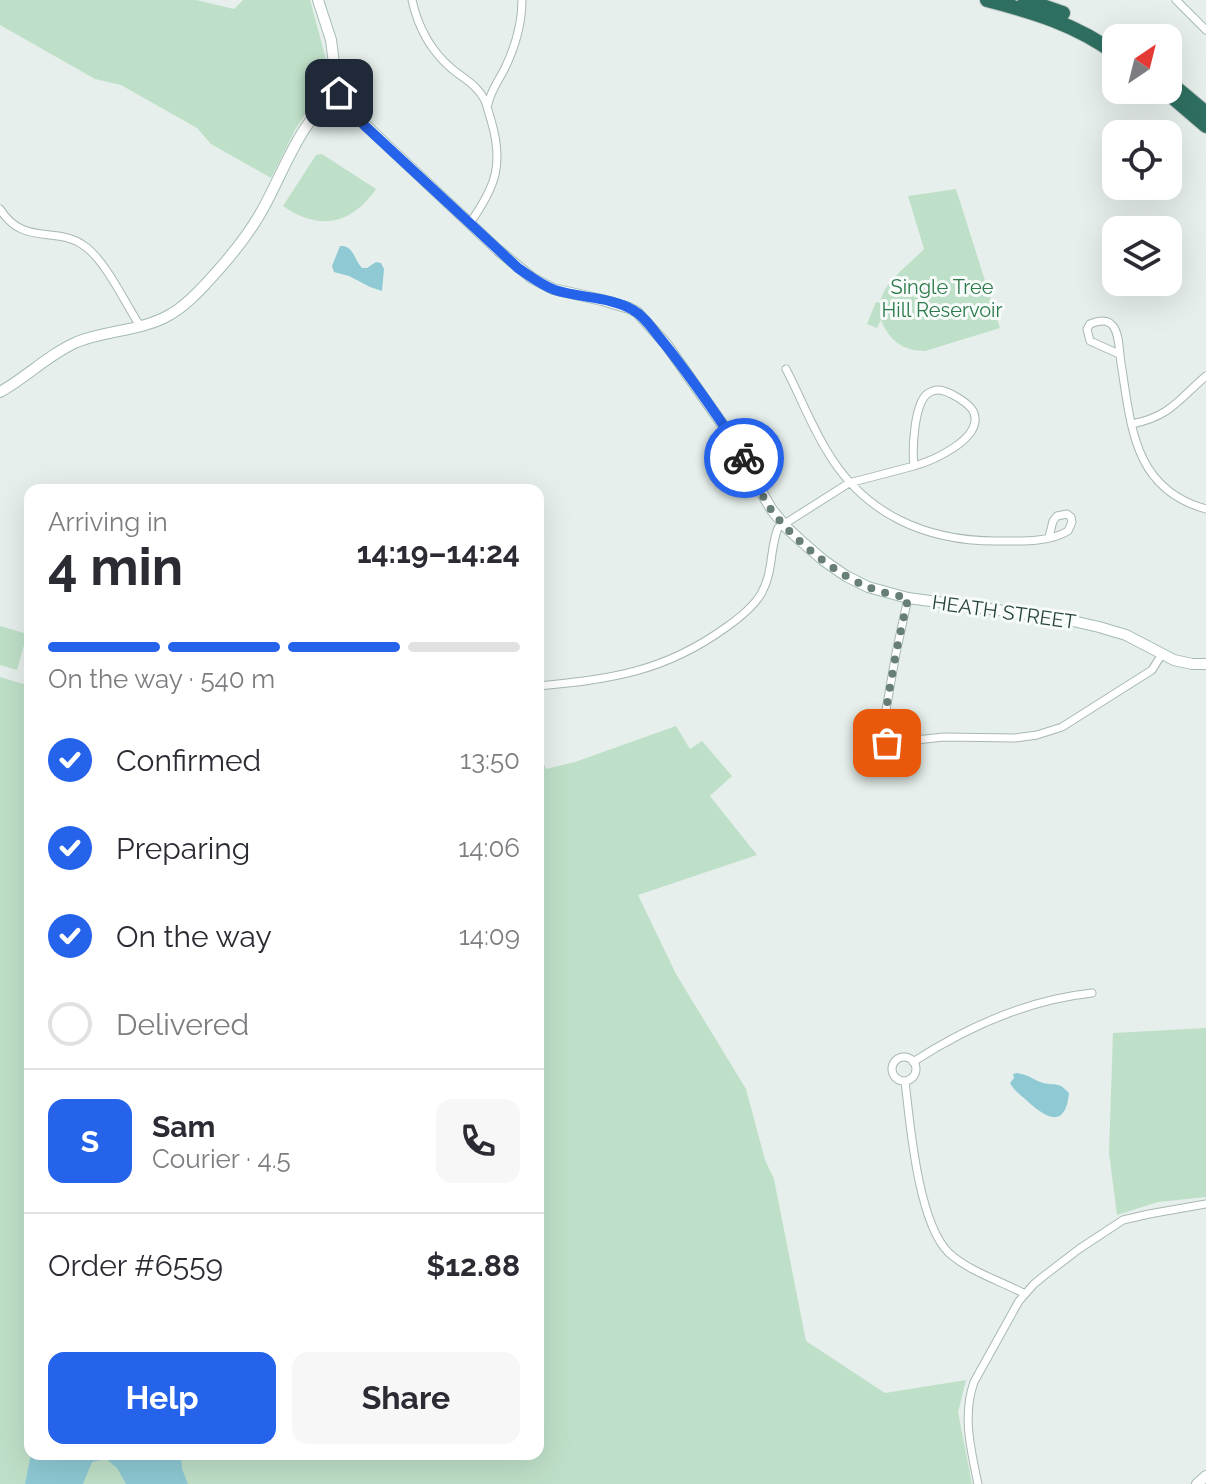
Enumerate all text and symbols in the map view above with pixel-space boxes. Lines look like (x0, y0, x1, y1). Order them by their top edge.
north arrow (1102, 24, 1182, 104)
map controls (1102, 24, 1182, 296)
pin (305, 59, 373, 127)
icon: home (317, 71, 361, 115)
button: locate (1102, 120, 1182, 200)
button: layers (1102, 216, 1182, 296)
park label: Single Tree Hill Reservoir (882, 275, 1002, 322)
courier (704, 418, 784, 498)
icon: bike (722, 436, 766, 480)
text: Arriving in (48, 507, 168, 537)
text: 14:19–14:24 (357, 535, 520, 570)
text: 4 min (48, 536, 183, 597)
street label: HEATH STREET (930, 590, 1078, 634)
text: On the way · 540 m (48, 664, 275, 694)
pin (853, 709, 921, 777)
icon: bag (865, 721, 909, 765)
icon: check (48, 738, 92, 782)
text: Confirmed (116, 743, 261, 778)
text: 13:50 (460, 745, 520, 775)
icon: check (48, 826, 92, 870)
text: Preparing (116, 831, 250, 866)
text: 14:06 (458, 833, 520, 863)
icon: check (48, 914, 92, 958)
text: On the way (116, 919, 272, 954)
text: 14:09 (459, 921, 520, 951)
text: Delivered (116, 1007, 249, 1042)
button: phone (436, 1099, 520, 1183)
text: Sam (152, 1109, 215, 1144)
text: S (81, 1124, 99, 1159)
text: Courier · 4.5 (152, 1144, 291, 1174)
text: Order #6559 (48, 1248, 223, 1283)
text: $12.88 (426, 1248, 520, 1283)
button: Help (48, 1352, 276, 1444)
button: Share (292, 1352, 520, 1444)

